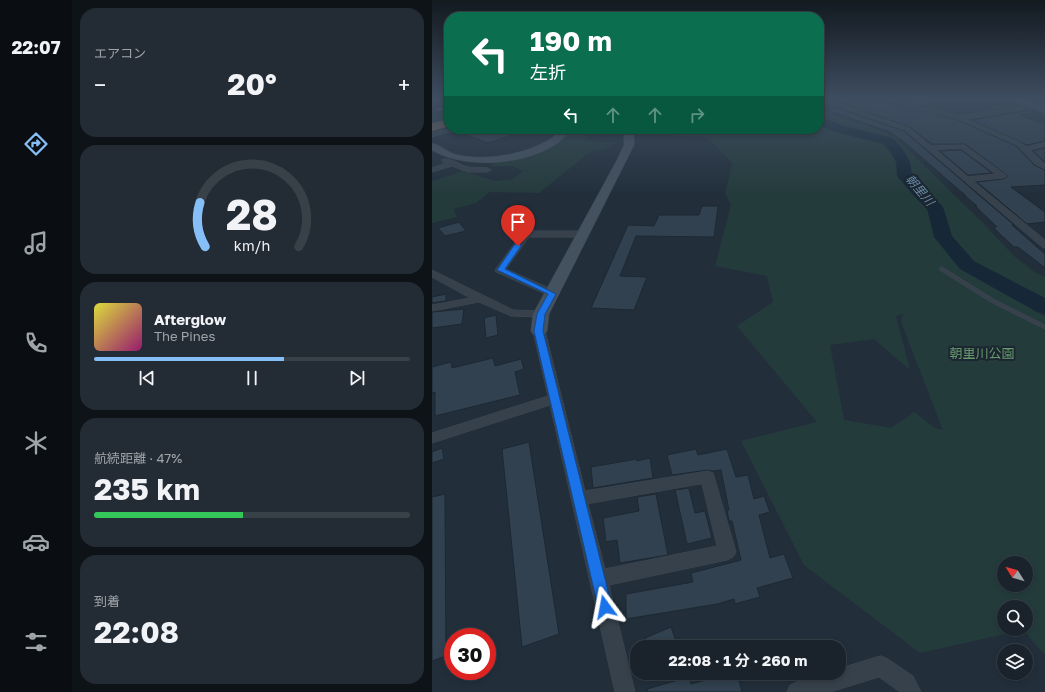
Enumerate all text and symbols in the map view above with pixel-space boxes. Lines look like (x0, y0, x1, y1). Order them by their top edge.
text: 190 m (530, 24, 612, 57)
icon: left (464, 28, 516, 80)
text: 22:07 (11, 36, 61, 58)
text: エアコン (94, 45, 146, 61)
text: 左折 (530, 61, 566, 83)
text: 20° (227, 66, 277, 102)
text: − (94, 71, 106, 98)
text: + (398, 71, 410, 98)
icon: left (560, 104, 582, 126)
icon: ahead (602, 104, 624, 126)
icon: ahead (644, 104, 666, 126)
icon: right (686, 104, 708, 126)
icon: directions (22, 130, 50, 158)
water label: 朝里川 (903, 171, 939, 210)
text: 28 (226, 189, 278, 239)
pin (501, 205, 535, 246)
icon: arrive (507, 211, 529, 233)
icon: music (22, 229, 50, 257)
text: km/h (234, 237, 270, 254)
text: Afterglow (154, 310, 226, 328)
text: The Pines (154, 328, 215, 344)
icon: phone (22, 329, 50, 357)
park label: 朝里川公園 (949, 345, 1015, 361)
icon: previous (136, 367, 158, 389)
icon: pause (241, 367, 263, 389)
icon: next (346, 367, 368, 389)
icon: climate (22, 429, 50, 457)
text: 航続距離 · 47% (94, 450, 182, 466)
text: 235 km (94, 471, 200, 507)
icon: car (22, 528, 50, 556)
north arrow (997, 556, 1033, 592)
map controls (997, 556, 1033, 680)
position arrow (584, 586, 626, 628)
text: 到着 (94, 593, 120, 609)
button: search (997, 600, 1033, 636)
text: 22:08 (94, 614, 179, 650)
icon: filters (22, 628, 50, 656)
speed limit sign: 30 (444, 628, 496, 680)
button: layers (997, 644, 1033, 680)
text: 22:08 · 1 分 · 260 m (669, 651, 807, 669)

